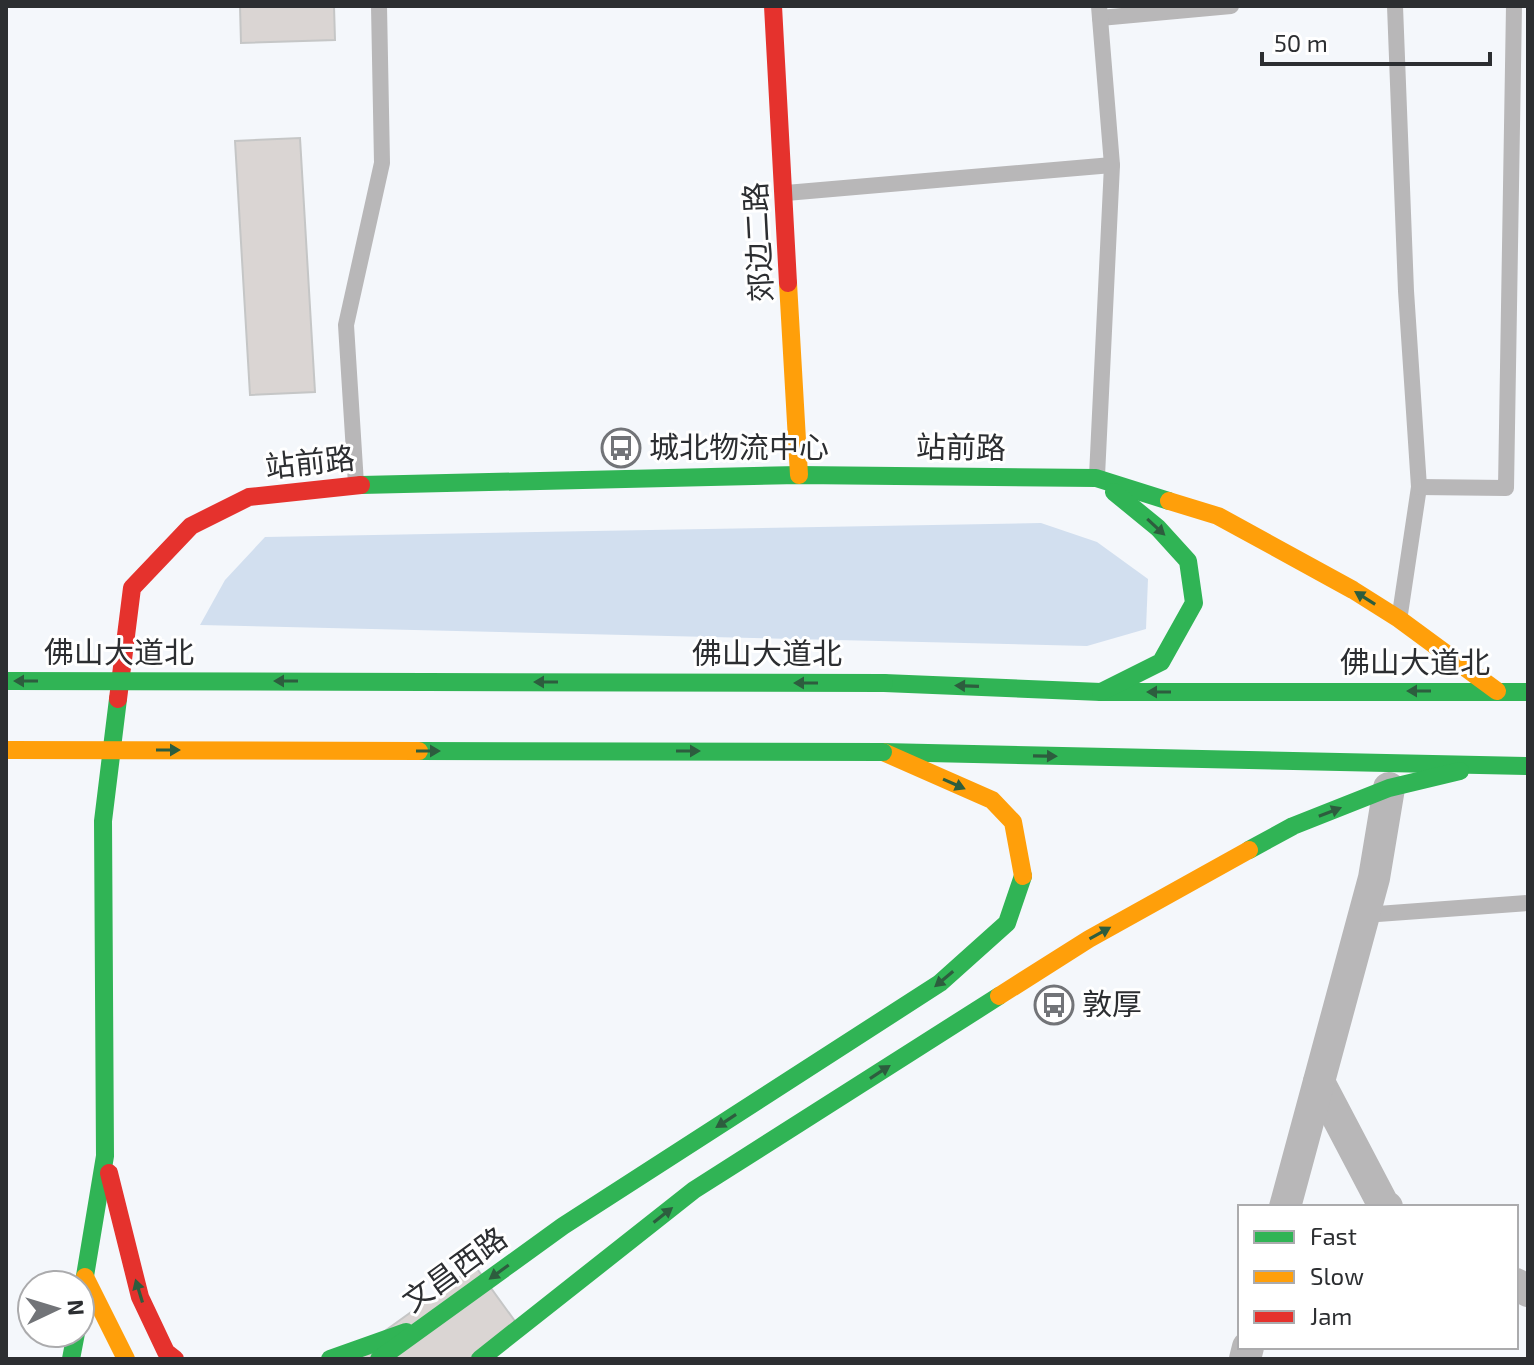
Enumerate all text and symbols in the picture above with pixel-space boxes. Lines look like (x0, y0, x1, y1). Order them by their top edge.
scale bar (1262, 16, 1490, 66)
text: 50 m (1274, 28, 1328, 57)
street label: 郊边二路 (736, 181, 778, 303)
bus stop icon: 城北物流中心 (600, 427, 642, 469)
street label: 站前路 (916, 427, 1006, 465)
place label: 城北物流中心 (649, 428, 829, 464)
street label: 站前路 (263, 438, 356, 484)
one-way arrow (1147, 518, 1166, 536)
one-way arrow (1354, 591, 1376, 605)
street label: 佛山大道北 (44, 633, 194, 669)
street label: 佛山大道北 (692, 634, 842, 670)
street label: 佛山大道北 (1340, 643, 1490, 679)
one-way arrow (13, 675, 38, 687)
one-way arrow (273, 675, 298, 687)
one-way arrow (533, 676, 558, 688)
one-way arrow (793, 677, 818, 689)
one-way arrow (954, 680, 979, 693)
one-way arrow (1406, 685, 1431, 697)
one-way arrow (1146, 686, 1171, 698)
one-way arrow (156, 744, 181, 756)
one-way arrow (416, 745, 441, 757)
one-way arrow (676, 745, 701, 757)
one-way arrow (1033, 749, 1058, 762)
one-way arrow (943, 777, 966, 790)
one-way arrow (1318, 805, 1342, 818)
one-way arrow (1089, 926, 1111, 940)
one-way arrow (934, 970, 954, 987)
bus stop icon: 敦厚 (1033, 984, 1075, 1026)
place label: 敦厚 (1082, 985, 1142, 1021)
one-way arrow (869, 1065, 891, 1079)
one-way arrow (716, 1113, 737, 1128)
legend (1238, 1205, 1518, 1349)
one-way arrow (653, 1207, 673, 1224)
street label: 文昌西路 (395, 1219, 513, 1318)
text: Fast (1310, 1221, 1357, 1250)
text: Slow (1310, 1261, 1364, 1290)
one-way arrow (489, 1264, 510, 1279)
north arrow (16, 1269, 96, 1349)
one-way arrow (132, 1279, 145, 1303)
text: N (63, 1299, 90, 1316)
text: Jam (1310, 1301, 1352, 1330)

